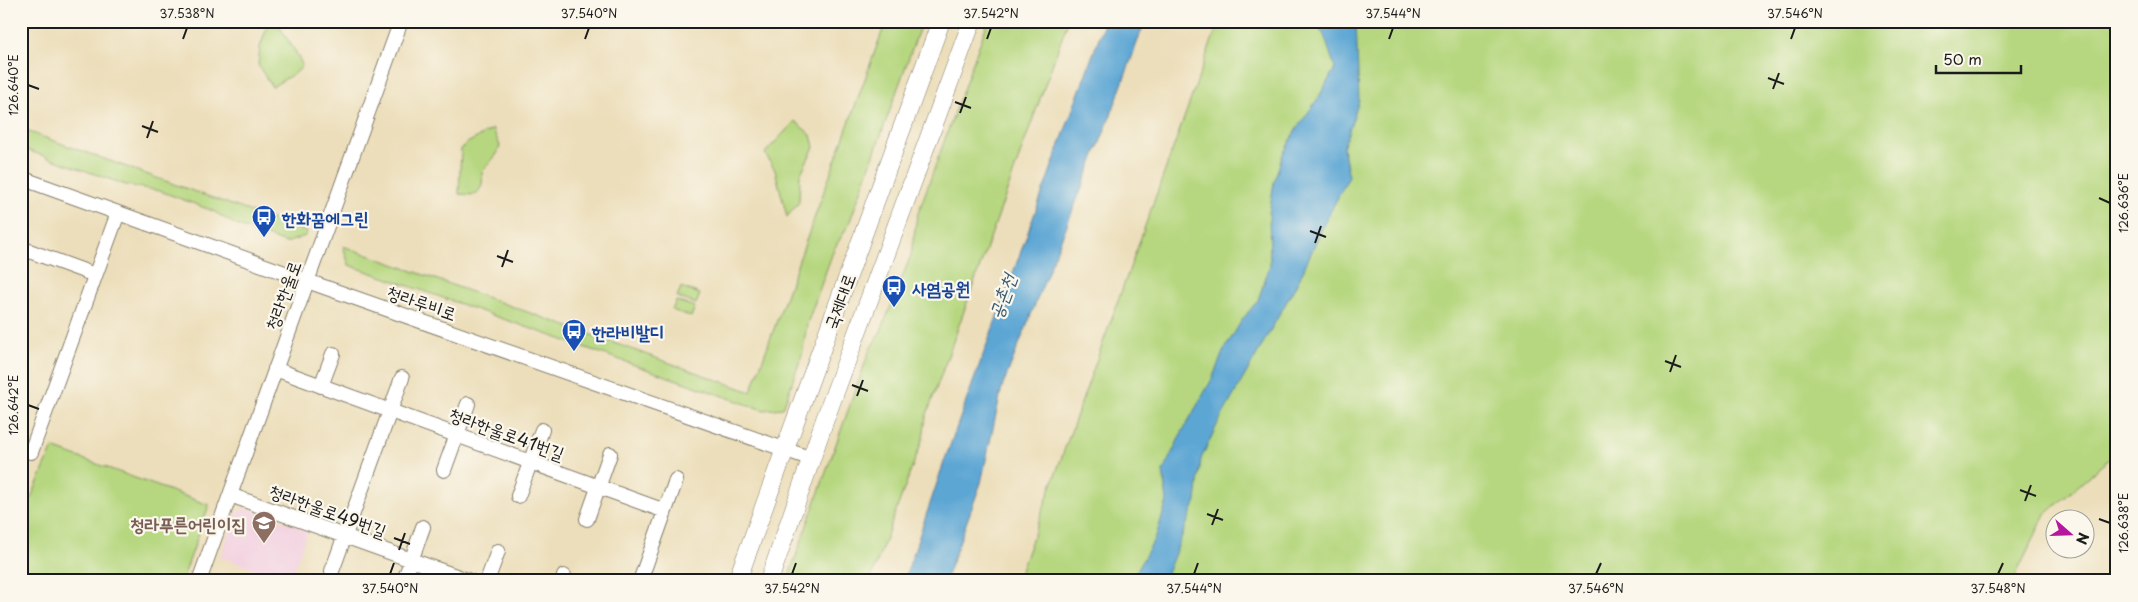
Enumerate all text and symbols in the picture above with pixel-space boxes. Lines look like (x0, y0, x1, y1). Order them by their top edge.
text: 37.538°N (159, 4, 215, 22)
text: 37.540°N (561, 4, 617, 22)
text: 37.542°N (963, 4, 1019, 22)
text: 37.544°N (1365, 4, 1421, 22)
text: 37.546°N (1767, 4, 1823, 22)
scale bar (1936, 42, 2020, 74)
text: 50 m (1943, 47, 1982, 70)
text: 126.640°E (4, 54, 22, 116)
text: 126.636°E (2114, 173, 2132, 233)
bus stop icon: 한화꿈에그린 (251, 204, 277, 238)
place label: 한화꿈에그린 (281, 204, 369, 231)
street label: 청라한울로 (257, 256, 307, 334)
water label: 공촌천 (980, 268, 1023, 322)
street label: 국제대로 (816, 269, 862, 333)
bus stop icon: 사염공원 (881, 274, 907, 308)
place label: 사염공원 (912, 274, 970, 301)
street label: 청라루비로 (383, 277, 461, 327)
bus stop icon: 한라비발디 (561, 318, 587, 352)
place label: 한라비발디 (591, 318, 664, 345)
text: 126.642°E (4, 375, 22, 435)
street label: 청라한울로41번길 (445, 400, 569, 467)
street label: 청라한울로49번길 (265, 476, 391, 544)
text: 126.638°E (2114, 493, 2132, 553)
place label: 청라푸른어린이집 (130, 510, 246, 537)
school or university icon: 청라푸른어린이집 (251, 510, 277, 544)
north arrow (2046, 510, 2096, 560)
text: N (2071, 530, 2094, 547)
text: 37.540°N (362, 579, 418, 597)
text: 37.542°N (764, 579, 820, 597)
text: 37.544°N (1166, 579, 1222, 597)
text: 37.546°N (1568, 579, 1624, 597)
text: 37.548°N (1970, 579, 2026, 597)

